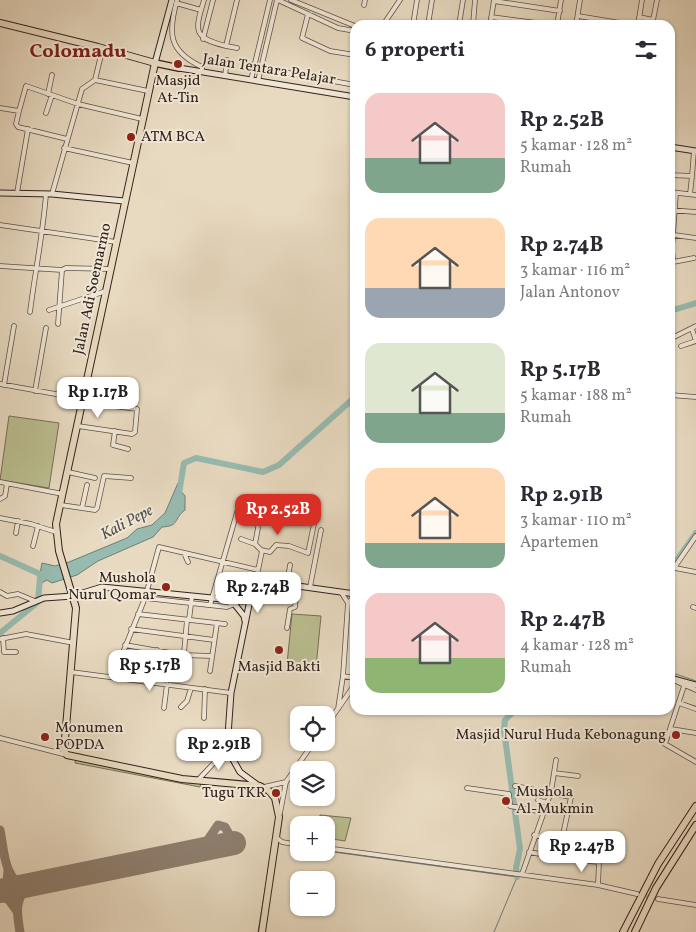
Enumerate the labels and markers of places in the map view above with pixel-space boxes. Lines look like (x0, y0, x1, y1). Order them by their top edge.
marker: Masjid At-Tin (172, 58, 184, 70)
place label: Masjid At-Tin (155, 71, 201, 109)
place label: ATM BCA (141, 127, 205, 148)
marker: ATM BCA (125, 131, 137, 143)
pin: Rp 1.17B (46, 376, 150, 419)
pin: Rp 2.52B (226, 494, 330, 536)
place label: Mushola Nurul Qomar (68, 568, 156, 606)
pin: Rp 2.74B (206, 572, 310, 614)
marker: Mushola Nurul Qomar (160, 581, 172, 593)
marker: Masjid Bakti (273, 644, 285, 656)
pin: Rp 5.17B (98, 650, 202, 692)
place label: Masjid Bakti (238, 657, 320, 678)
place label: Monumen POPDA (55, 718, 123, 756)
place label: Masjid Nurul Huda Kebonagung (455, 725, 666, 746)
pin: Rp 2.91B (167, 728, 271, 771)
marker: Masjid Nurul Huda Kebonagung (670, 729, 682, 741)
marker: Monumen POPDA (39, 731, 51, 743)
place label: Mushola Al-Mukmin (516, 782, 594, 820)
place label: Tugu TKR (202, 783, 266, 804)
marker: Tugu TKR (270, 787, 282, 799)
marker: Mushola Al-Mukmin (500, 795, 512, 807)
pin: Rp 2.47B (530, 830, 634, 873)

